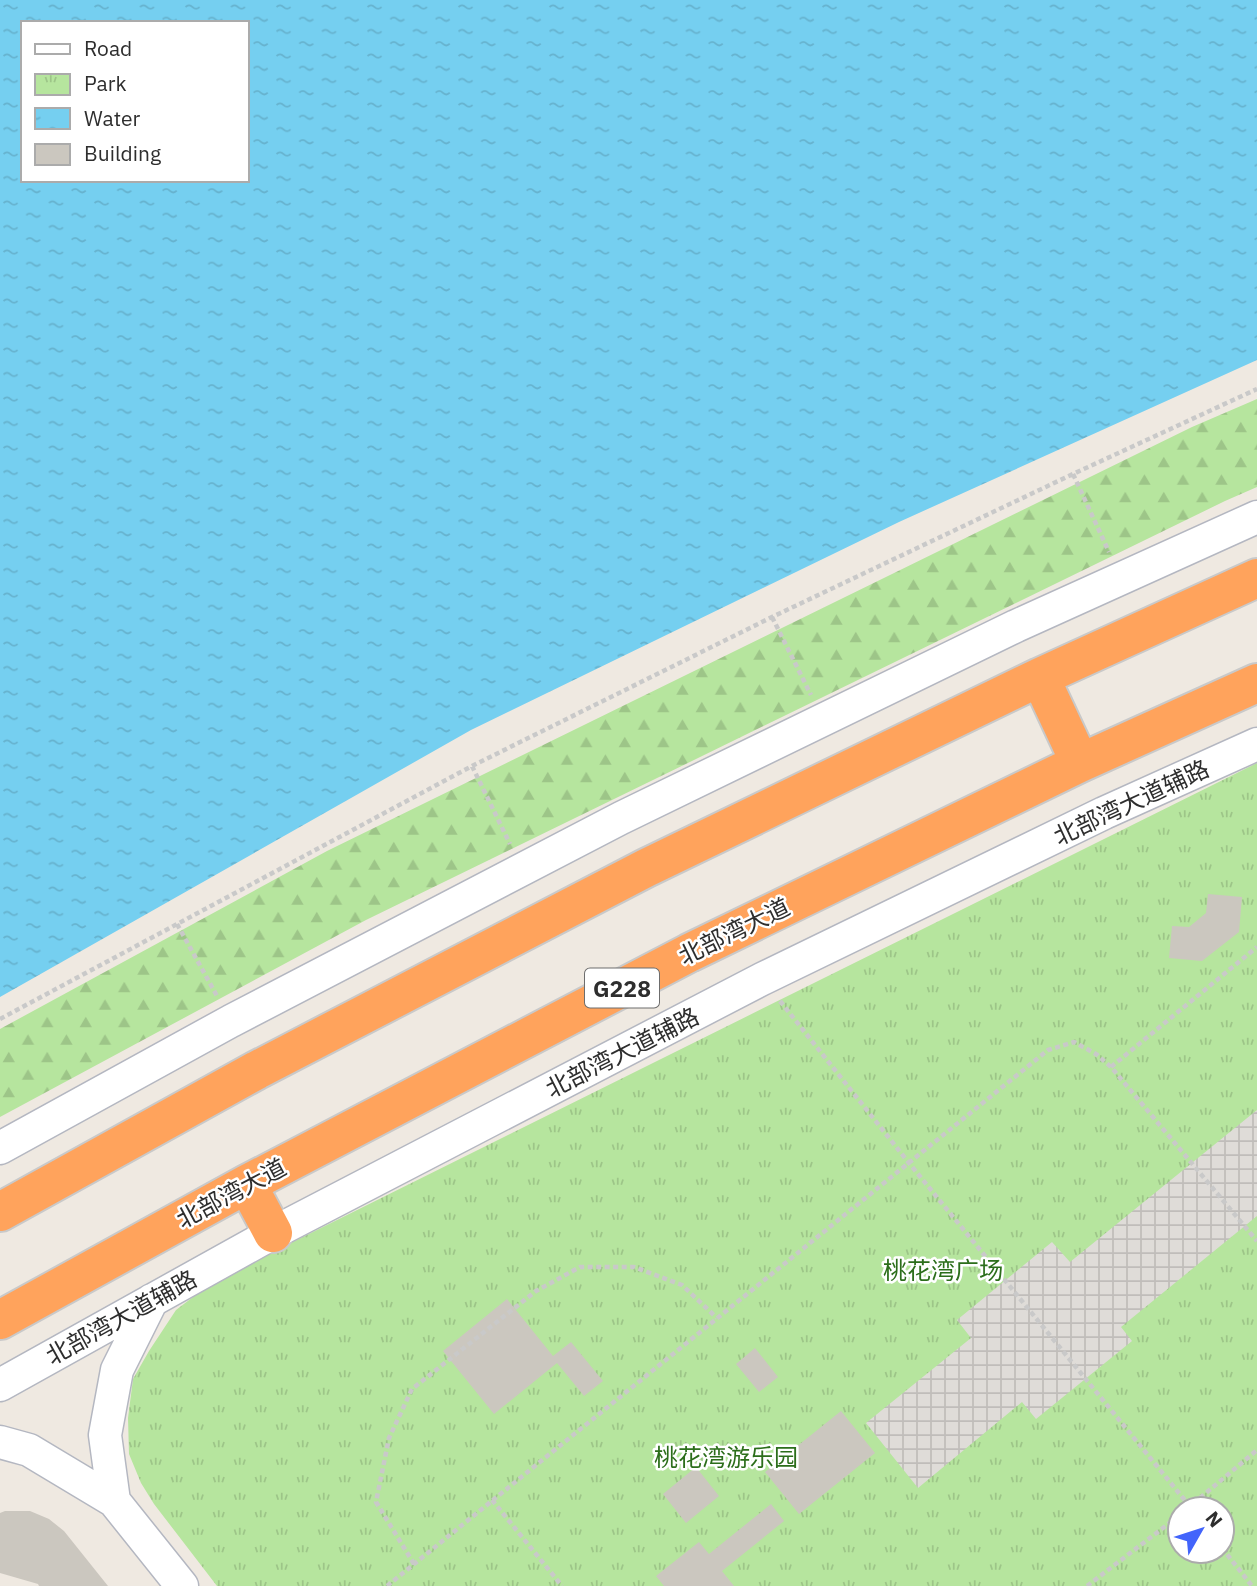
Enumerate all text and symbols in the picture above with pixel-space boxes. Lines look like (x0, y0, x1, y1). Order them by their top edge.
legend (21, 21, 248, 182)
text: Road (84, 34, 132, 62)
text: Park (84, 69, 127, 97)
text: Water (84, 104, 141, 132)
text: Building (84, 139, 161, 167)
street label: 北部湾大道辅路 (1048, 752, 1214, 852)
street label: 北部湾大道 (673, 890, 795, 972)
road number: G228 (585, 968, 659, 1007)
street label: 北部湾大道辅路 (540, 1000, 704, 1104)
street label: 北部湾大道 (171, 1151, 291, 1235)
park label: 桃花湾广场 (883, 1254, 1003, 1286)
street label: 北部湾大道辅路 (40, 1262, 202, 1372)
park label: 桃花湾游乐园 (654, 1441, 798, 1473)
north arrow (1166, 1495, 1236, 1565)
text: N (1201, 1506, 1228, 1532)

